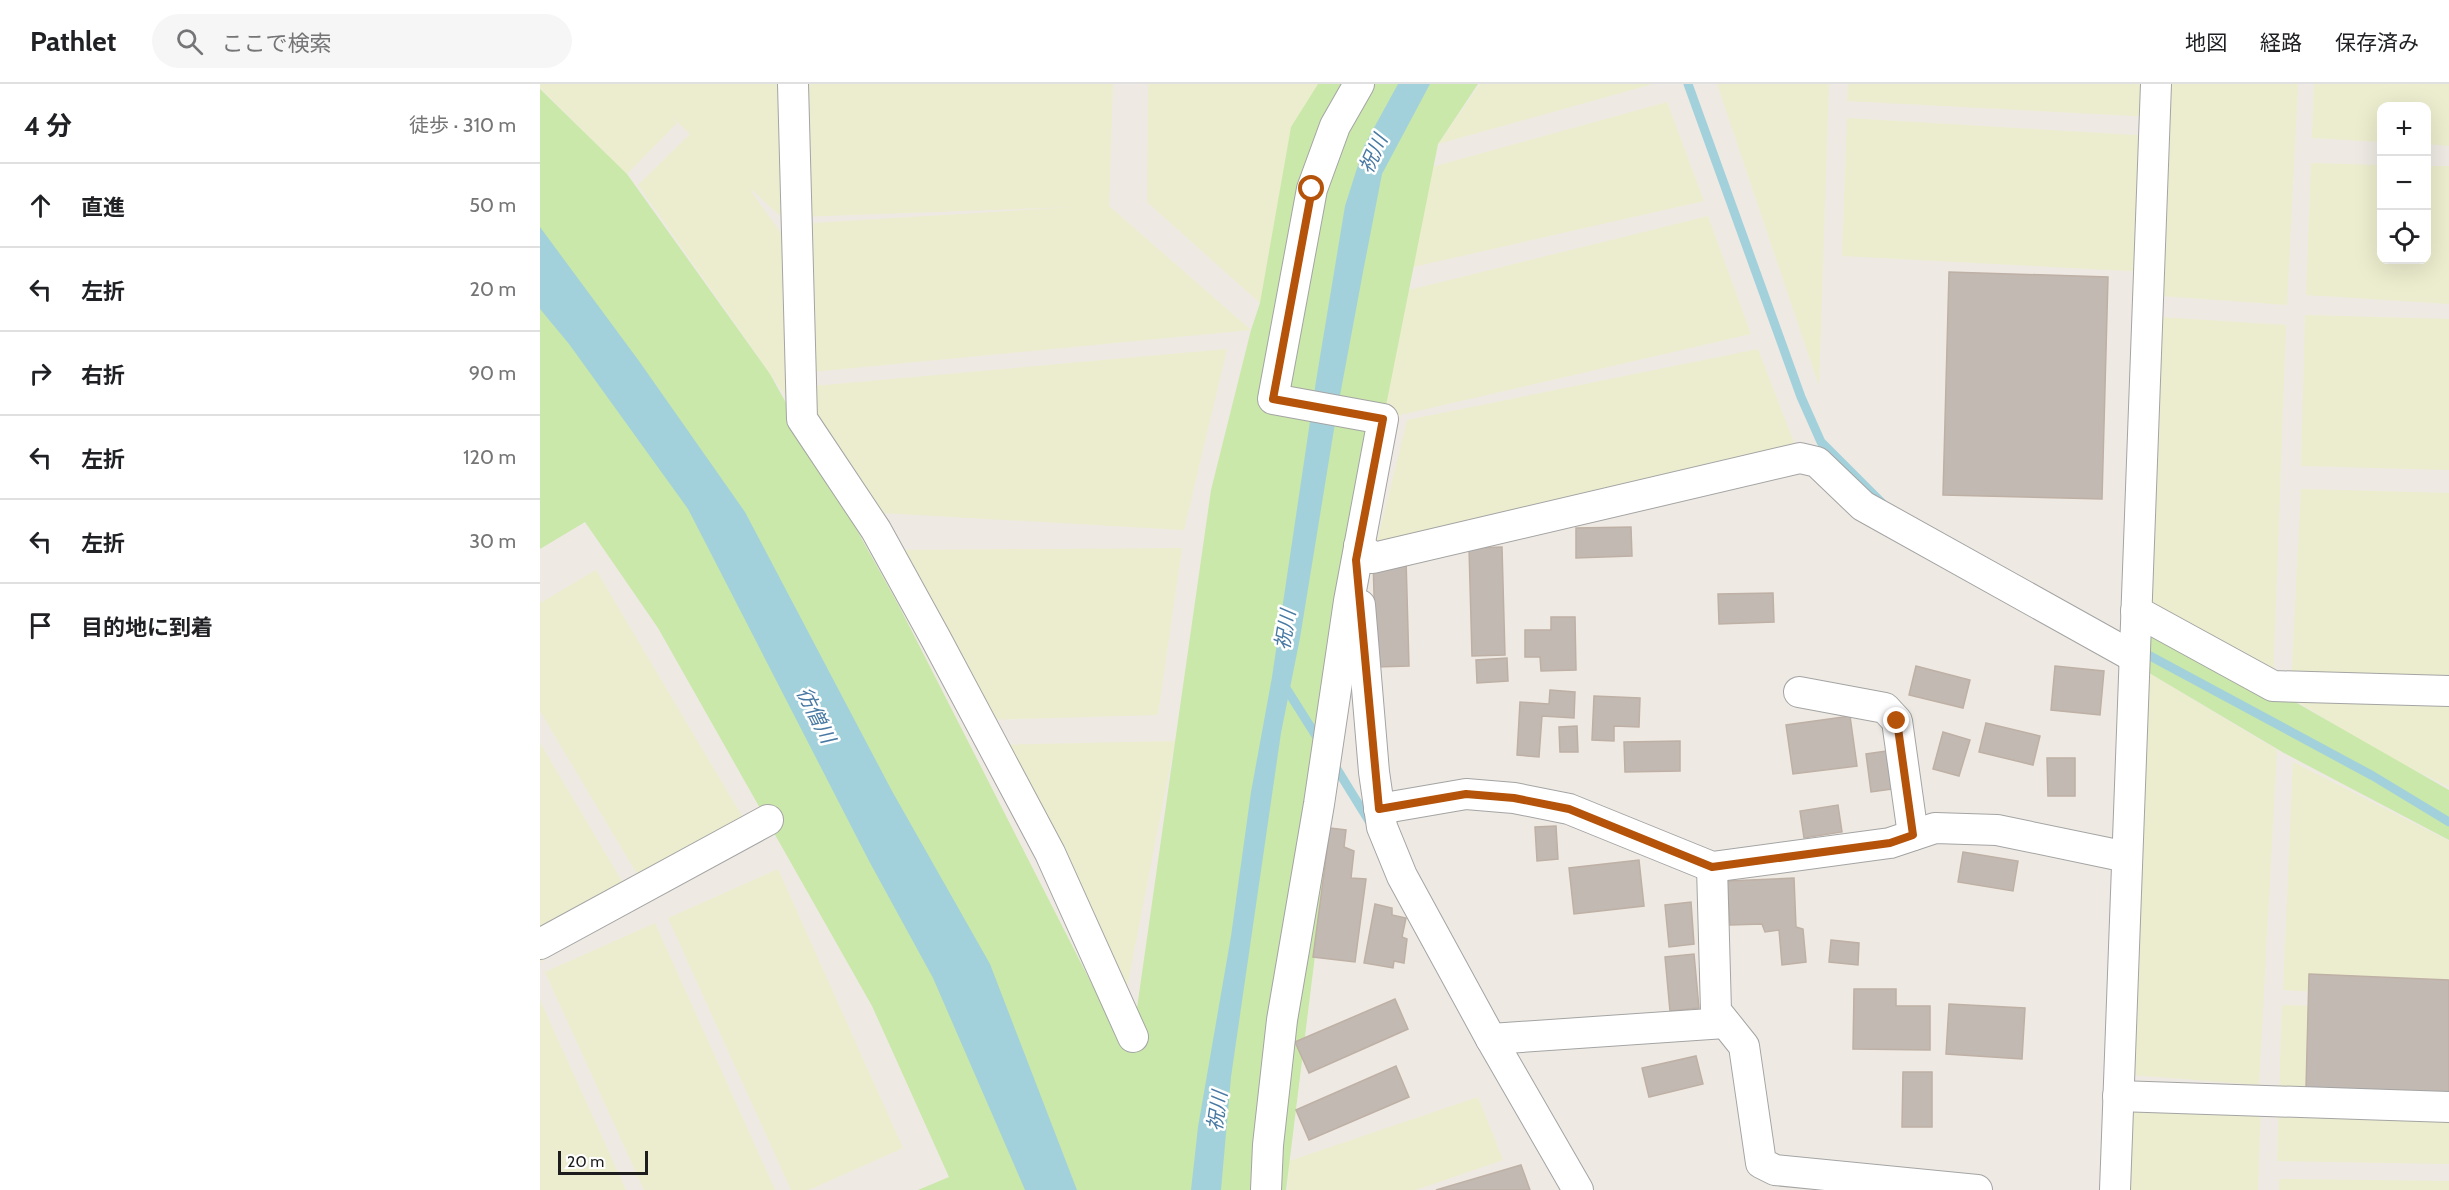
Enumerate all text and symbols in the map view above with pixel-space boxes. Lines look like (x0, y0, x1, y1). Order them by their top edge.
search box (152, 14, 572, 68)
text: Pathlet (30, 24, 116, 58)
icon: search (173, 25, 206, 58)
text: ここで検索 (221, 30, 331, 57)
text: 地図 (2185, 30, 2227, 55)
text: 経路 (2260, 30, 2302, 55)
text: 保存済み (2335, 30, 2419, 55)
map controls (2377, 102, 2431, 264)
button: + (2377, 102, 2431, 156)
text: 4 分 (24, 110, 72, 142)
text: 徒歩 · 310 m (409, 113, 516, 137)
water label: 祝川 (1354, 129, 1393, 177)
button: − (2377, 156, 2431, 210)
route start (1298, 175, 1324, 201)
icon: ahead (24, 189, 57, 222)
text: 50 m (469, 193, 516, 217)
text: 直進 (81, 194, 125, 221)
button: locate (2377, 210, 2431, 264)
icon: left (24, 273, 57, 306)
text: 20 m (470, 277, 516, 301)
text: 左折 (81, 278, 125, 305)
icon: right (24, 357, 57, 390)
text: 90 m (469, 361, 516, 385)
text: 右折 (81, 362, 125, 389)
icon: left (24, 441, 57, 474)
text: 120 m (463, 445, 516, 469)
text: 左折 (81, 446, 125, 473)
icon: left (24, 525, 57, 558)
text: 30 m (469, 529, 516, 553)
text: 左折 (81, 530, 125, 557)
water label: 祝川 (1270, 606, 1300, 652)
icon: arrive (24, 609, 57, 642)
text: 目的地に到着 (81, 614, 213, 641)
water label: 彷僧川 (792, 683, 841, 749)
route end (1883, 707, 1909, 733)
water label: 祝川 (1202, 1088, 1232, 1132)
scale bar (558, 1148, 648, 1176)
text: 20 m (567, 1152, 604, 1171)

